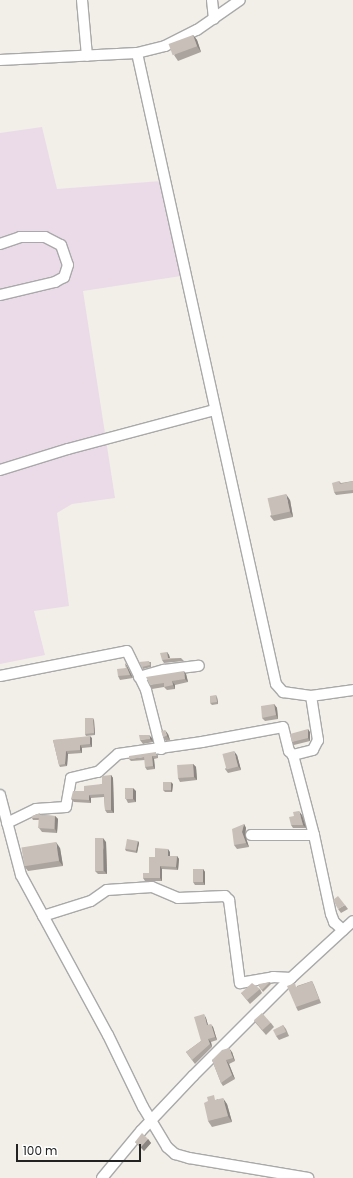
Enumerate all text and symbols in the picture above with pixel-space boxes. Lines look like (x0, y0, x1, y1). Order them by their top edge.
scale bar (18, 1136, 143, 1162)
text: 100 m (23, 1142, 57, 1159)

